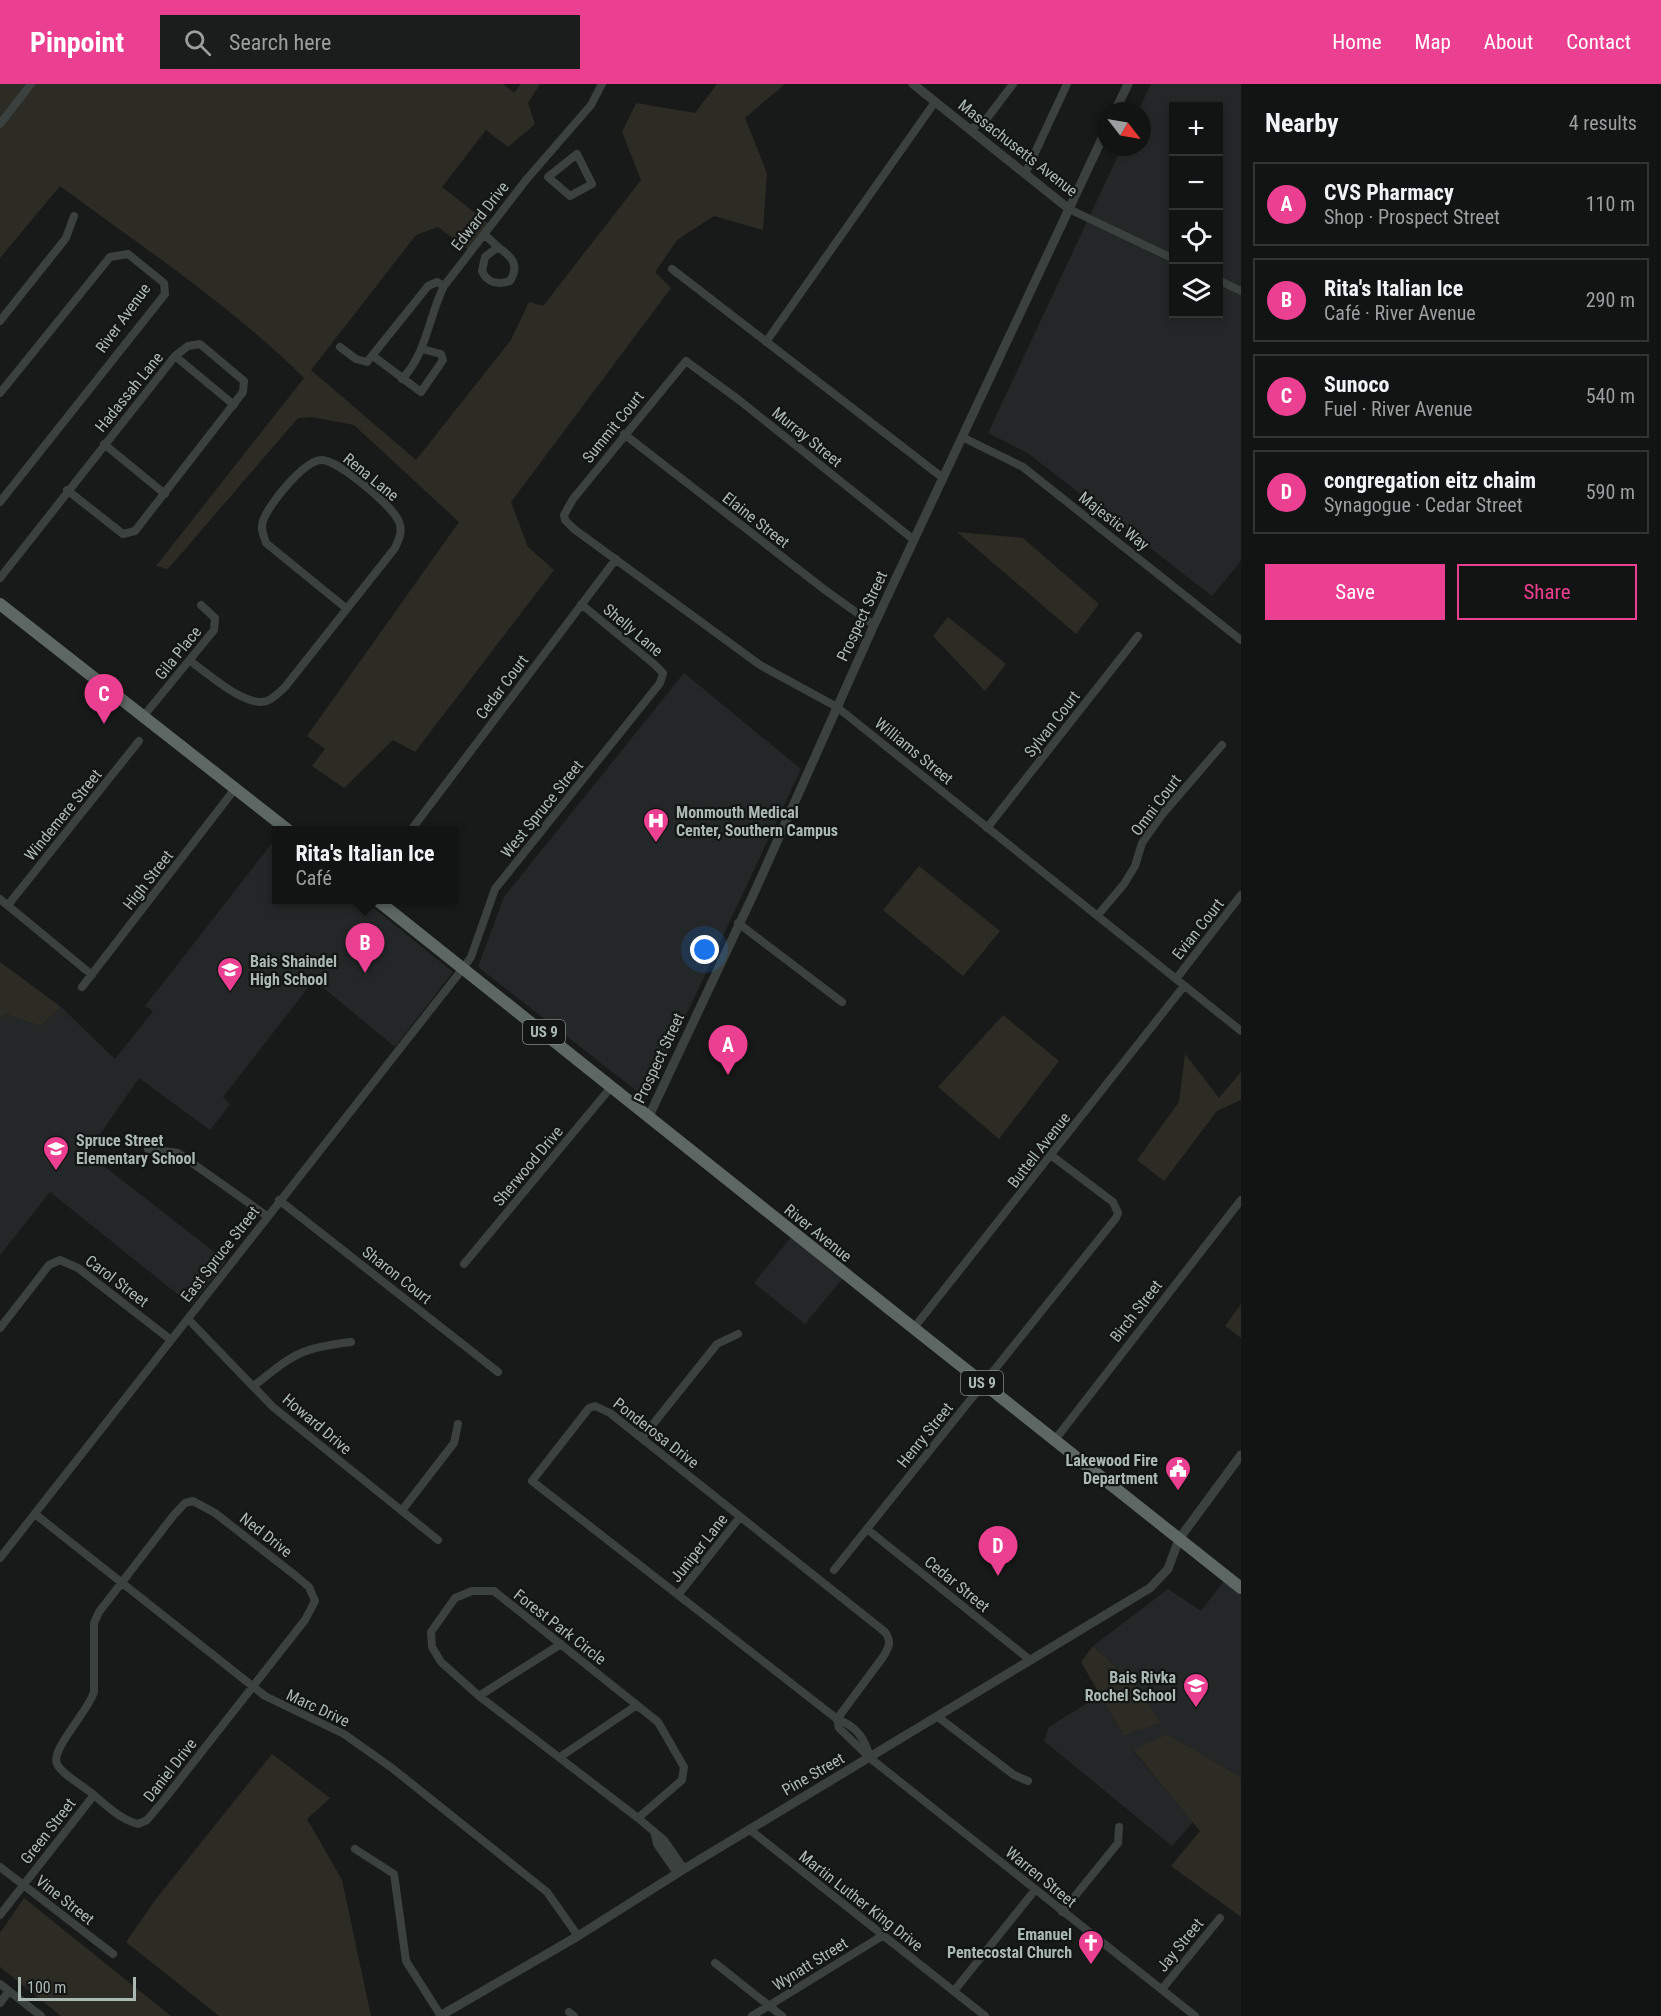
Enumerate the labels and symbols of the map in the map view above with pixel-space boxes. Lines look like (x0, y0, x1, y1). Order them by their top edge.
street label: Massachusetts Avenue (955, 96, 1081, 200)
north arrow (1097, 102, 1151, 156)
street label: Edward Drive (447, 178, 513, 254)
street label: River Avenue (92, 280, 154, 356)
street label: Hadassah Lane (91, 348, 167, 436)
street label: Summit Court (578, 387, 648, 467)
street label: Murray Street (768, 403, 846, 471)
street label: Rena Lane (340, 449, 402, 505)
street label: Elaine Street (719, 488, 793, 552)
street label: Majestic Way (1075, 488, 1153, 554)
street label: Prospect Street (833, 568, 891, 664)
street label: Shelly Lane (599, 600, 667, 660)
street label: Gila Place (151, 622, 205, 684)
street label: Cedar Court (472, 651, 532, 723)
pin: C (84, 674, 124, 724)
street label: Sylvan Court (1020, 687, 1084, 761)
street label: Williams Street (871, 714, 957, 788)
street label: West Spruce Street (497, 756, 587, 862)
street label: Windemere Street (20, 765, 106, 864)
street label: Omni Court (1127, 770, 1185, 839)
place label: Monmouth Medical Center, Southern Campus (676, 803, 838, 840)
hospital icon: Monmouth Medical Center, Southern Campus (641, 806, 671, 844)
street label: High Street (119, 846, 177, 914)
street label: Evian Court (1168, 894, 1228, 963)
pin: B (346, 924, 385, 973)
your location (690, 935, 719, 964)
place label: Bais Shaindel High School (250, 952, 337, 989)
school or university icon: Bais Shaindel High School (215, 955, 245, 993)
street label: Prospect Street (630, 1010, 688, 1106)
road number: US 9 (523, 1020, 565, 1044)
pin: A (708, 1026, 748, 1075)
street label: Buttell Avenue (1004, 1108, 1074, 1192)
street label: Sherwood Drive (489, 1122, 567, 1210)
place label: Spruce Street Elementary School (76, 1131, 195, 1168)
school or university icon: Spruce Street Elementary School (41, 1134, 71, 1172)
street label: River Avenue (781, 1200, 855, 1266)
street label: East Spruce Street (177, 1202, 263, 1306)
street label: Sharon Court (359, 1242, 436, 1308)
street label: Carol Street (82, 1251, 153, 1311)
street label: Birch Street (1106, 1276, 1166, 1346)
road number: US 9 (961, 1371, 1003, 1395)
street label: Howard Drive (279, 1390, 355, 1458)
street label: Ponderosa Drive (609, 1394, 703, 1472)
street label: Henry Street (893, 1399, 957, 1471)
place label: Lakewood Fire Department (1066, 1451, 1158, 1488)
public building icon: Lakewood Fire Department (1163, 1454, 1193, 1492)
street label: Ned Drive (236, 1509, 296, 1561)
street label: Juniper Lane (666, 1510, 732, 1586)
pin: D (978, 1526, 1018, 1576)
street label: Cedar Street (921, 1552, 994, 1616)
street label: Forest Park Circle (510, 1585, 610, 1669)
place label: Bais Rivka Rochel School (1085, 1668, 1176, 1705)
school or university icon: Bais Rivka Rochel School (1181, 1671, 1211, 1709)
street label: Marc Drive (283, 1685, 353, 1731)
street label: Daniel Drive (139, 1735, 201, 1805)
street label: Pine Street (778, 1748, 848, 1799)
street label: Green Street (16, 1794, 80, 1868)
street label: Warren Street (1002, 1843, 1080, 1911)
street label: Martin Luther King Drive (795, 1847, 927, 1955)
street label: Vine Street (32, 1871, 98, 1929)
street label: Jay Street (1153, 1914, 1207, 1976)
place label: Emanuel Pentecostal Church (947, 1925, 1072, 1962)
church icon: Emanuel Pentecostal Church (1076, 1928, 1106, 1966)
street label: Wynatt Street (769, 1933, 851, 1995)
scale bar (18, 1974, 136, 2002)

